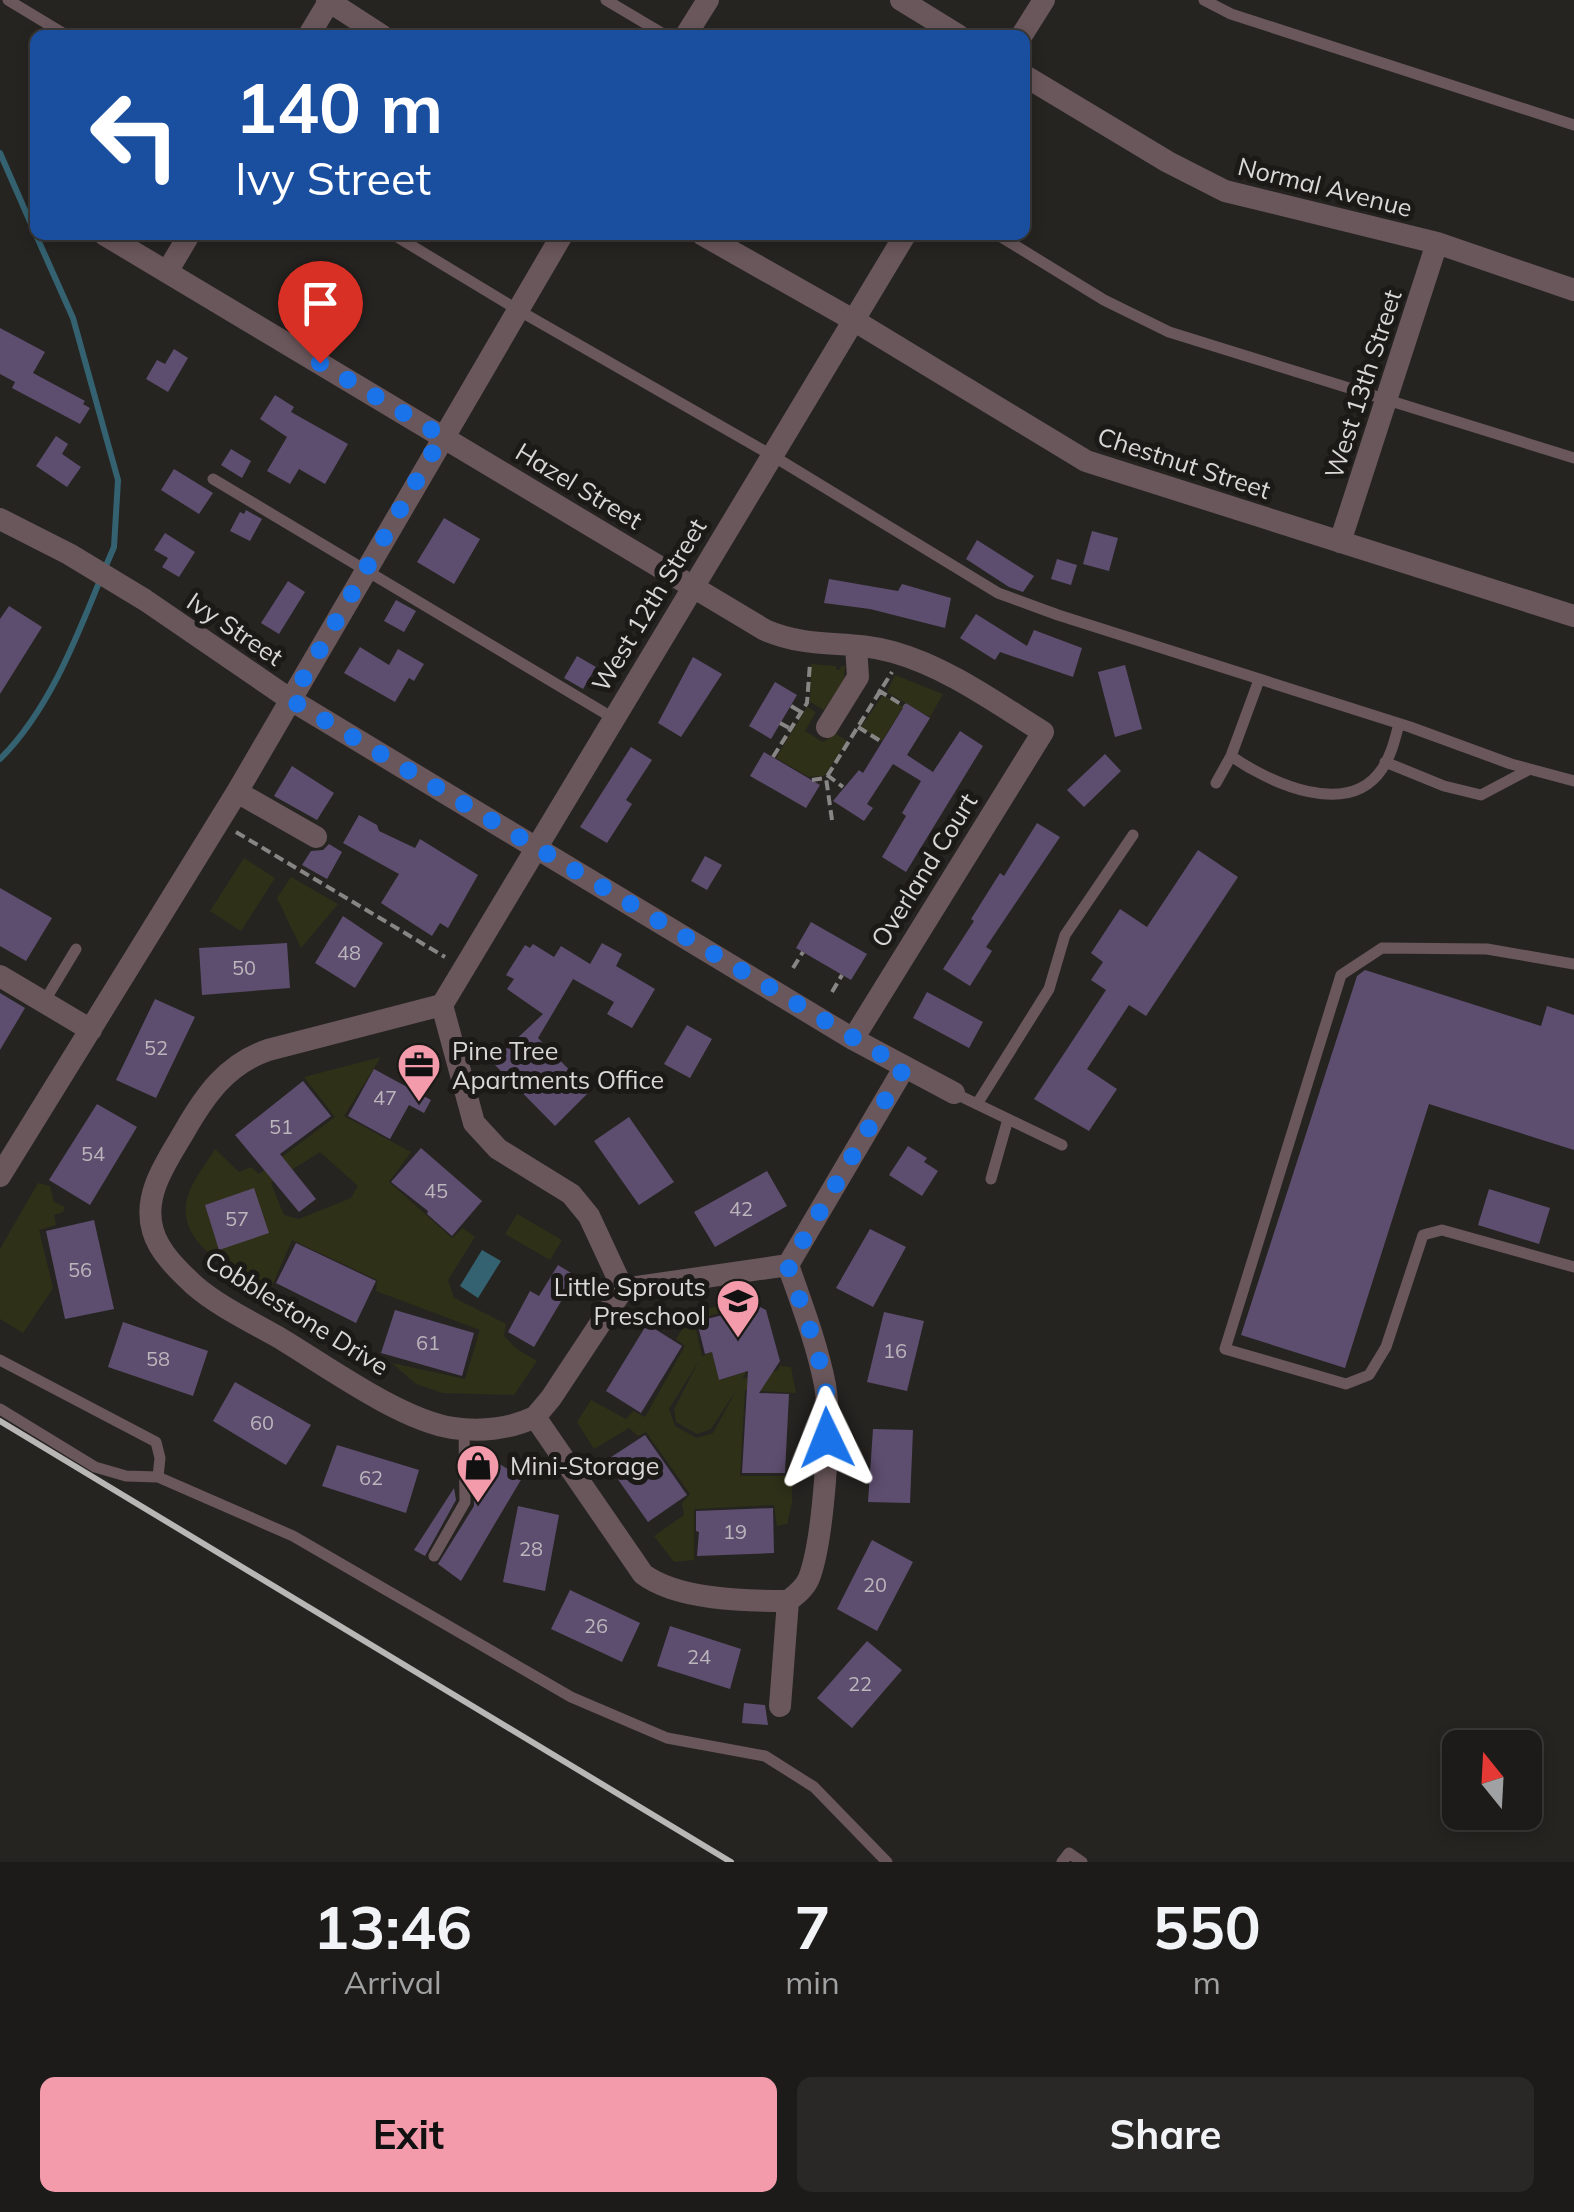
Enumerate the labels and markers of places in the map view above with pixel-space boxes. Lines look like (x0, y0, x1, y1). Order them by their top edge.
pin (278, 261, 363, 364)
place label: Pine Tree Apartments Office (452, 1035, 664, 1095)
office icon: Pine Tree Apartments Office (396, 1042, 442, 1103)
place label: Little Sprouts Preschool (554, 1271, 706, 1331)
school or university icon: Little Sprouts Preschool (715, 1278, 761, 1339)
shop icon: Mini-Storage (455, 1443, 501, 1504)
place label: Mini-Storage (510, 1450, 659, 1481)

